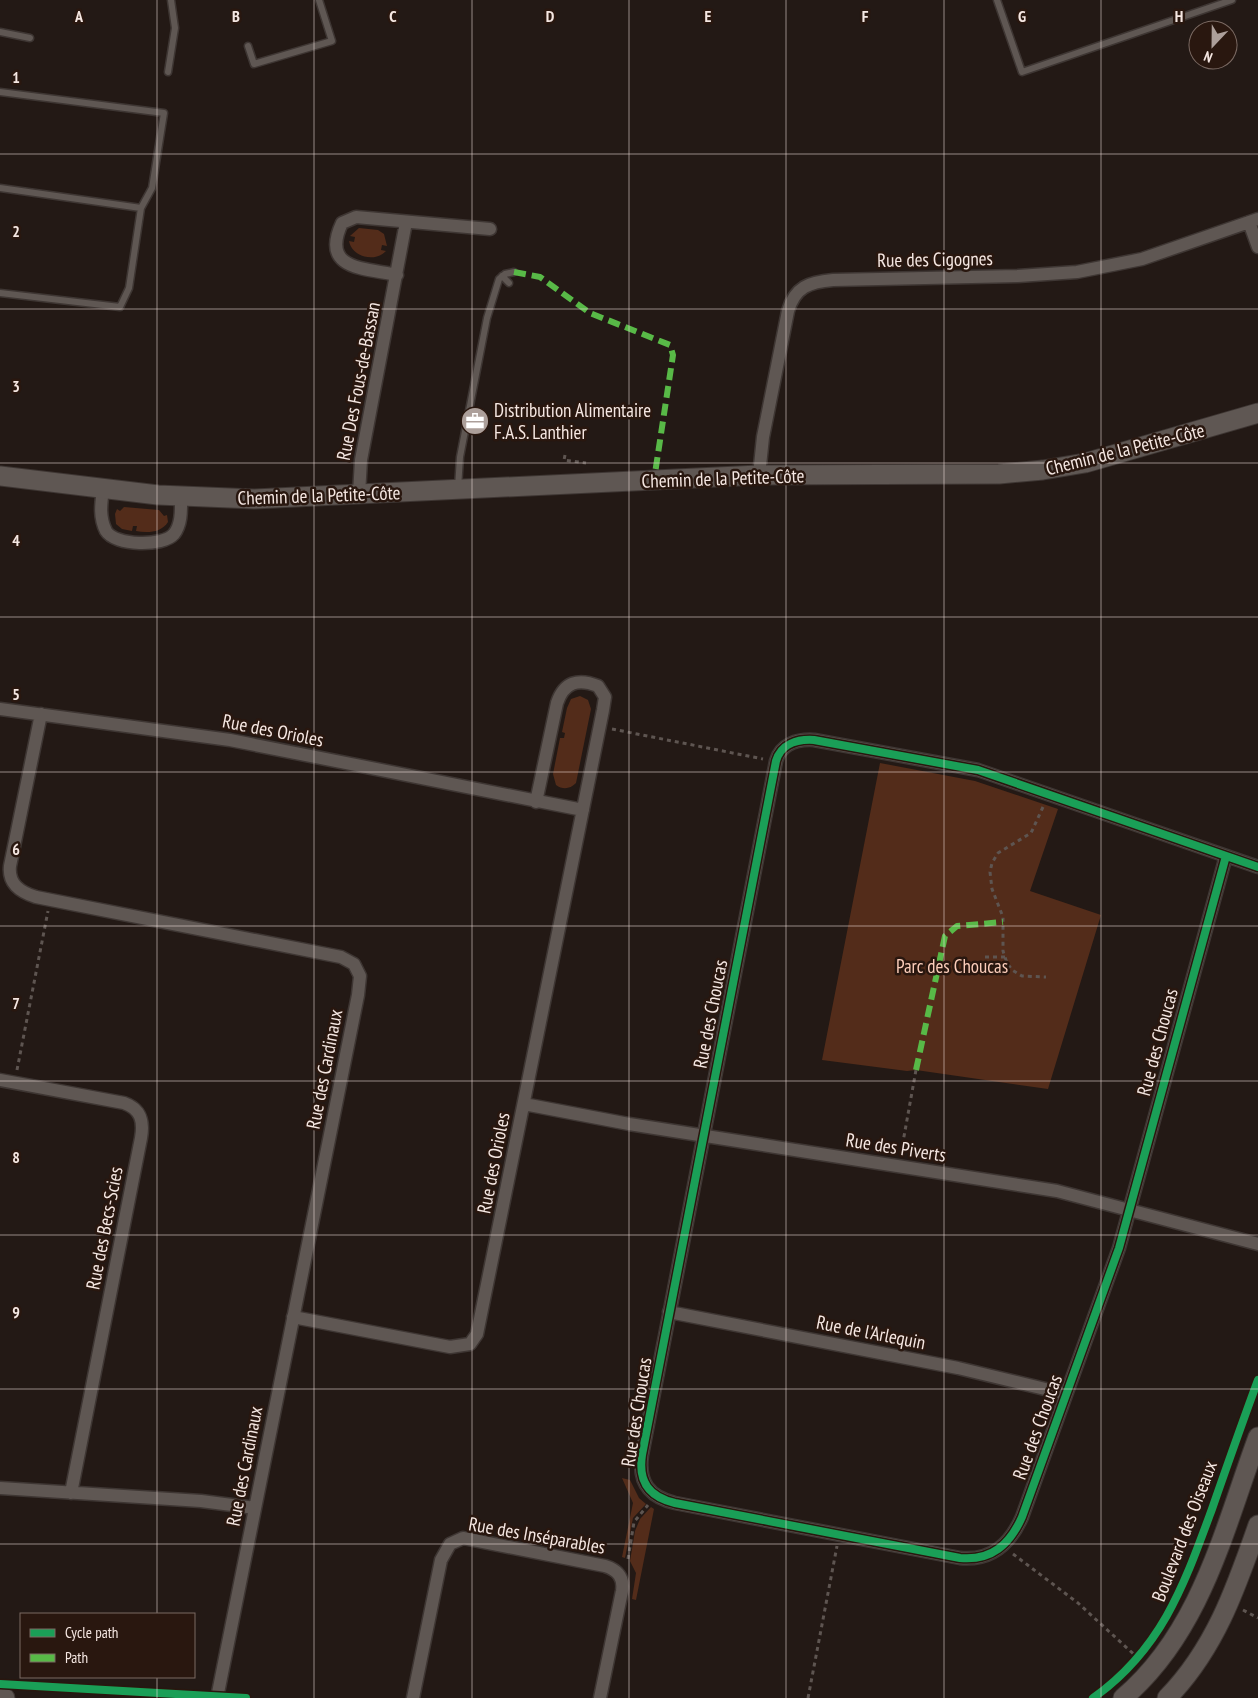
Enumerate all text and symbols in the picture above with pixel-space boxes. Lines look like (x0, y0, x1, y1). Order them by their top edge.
text: A (74, 6, 84, 26)
text: B (232, 6, 240, 26)
text: C (389, 6, 397, 26)
text: D (546, 6, 555, 26)
text: E (705, 6, 712, 26)
text: F (862, 6, 869, 26)
text: G (1018, 6, 1026, 26)
text: H (1175, 6, 1183, 26)
north arrow (1188, 20, 1238, 70)
text: N (1201, 47, 1215, 67)
text: 1 (12, 67, 20, 87)
text: 2 (12, 221, 20, 241)
street label: Rue des Cigognes (877, 246, 993, 272)
street label: Rue Des Fous-de-Bassan (331, 300, 385, 462)
text: 3 (12, 376, 20, 396)
place label: Distribution Alimentaire F.A.S. Lanthier (494, 398, 651, 444)
office icon: Distribution Alimentaire F.A.S. Lanthier (460, 406, 490, 436)
street label: Chemin de la Petite-Côte (1043, 418, 1207, 480)
street label: Chemin de la Petite-Côte (641, 463, 805, 493)
street label: Chemin de la Petite-Côte (237, 480, 401, 510)
text: 4 (12, 530, 20, 550)
text: 5 (12, 684, 20, 704)
street label: Rue des Orioles (220, 708, 326, 752)
text: 6 (12, 839, 20, 859)
park label: Parc des Choucas (896, 954, 1008, 978)
street label: Rue des Choucas (688, 958, 732, 1070)
street label: Rue des Choucas (1131, 986, 1183, 1098)
text: 7 (12, 993, 20, 1013)
street label: Rue des Cardinaux (301, 1007, 347, 1131)
street label: Rue des Orioles (471, 1110, 515, 1216)
street label: Rue des Piverts (844, 1127, 948, 1167)
text: 8 (12, 1147, 20, 1167)
street label: Rue des Becs-Scies (80, 1165, 128, 1291)
text: 9 (12, 1302, 20, 1322)
street label: Rue de l'Arlequin (814, 1310, 928, 1354)
street label: Rue des Choucas (616, 1356, 656, 1468)
street label: Rue des Choucas (1007, 1371, 1067, 1483)
street label: Rue des Cardinaux (221, 1404, 267, 1528)
street label: Boulevard des Oiseaux (1146, 1457, 1222, 1605)
street label: Rue des Inséparables (467, 1511, 607, 1559)
legend (20, 1613, 195, 1678)
text: Cycle path (65, 1623, 118, 1642)
text: Path (65, 1648, 88, 1667)

